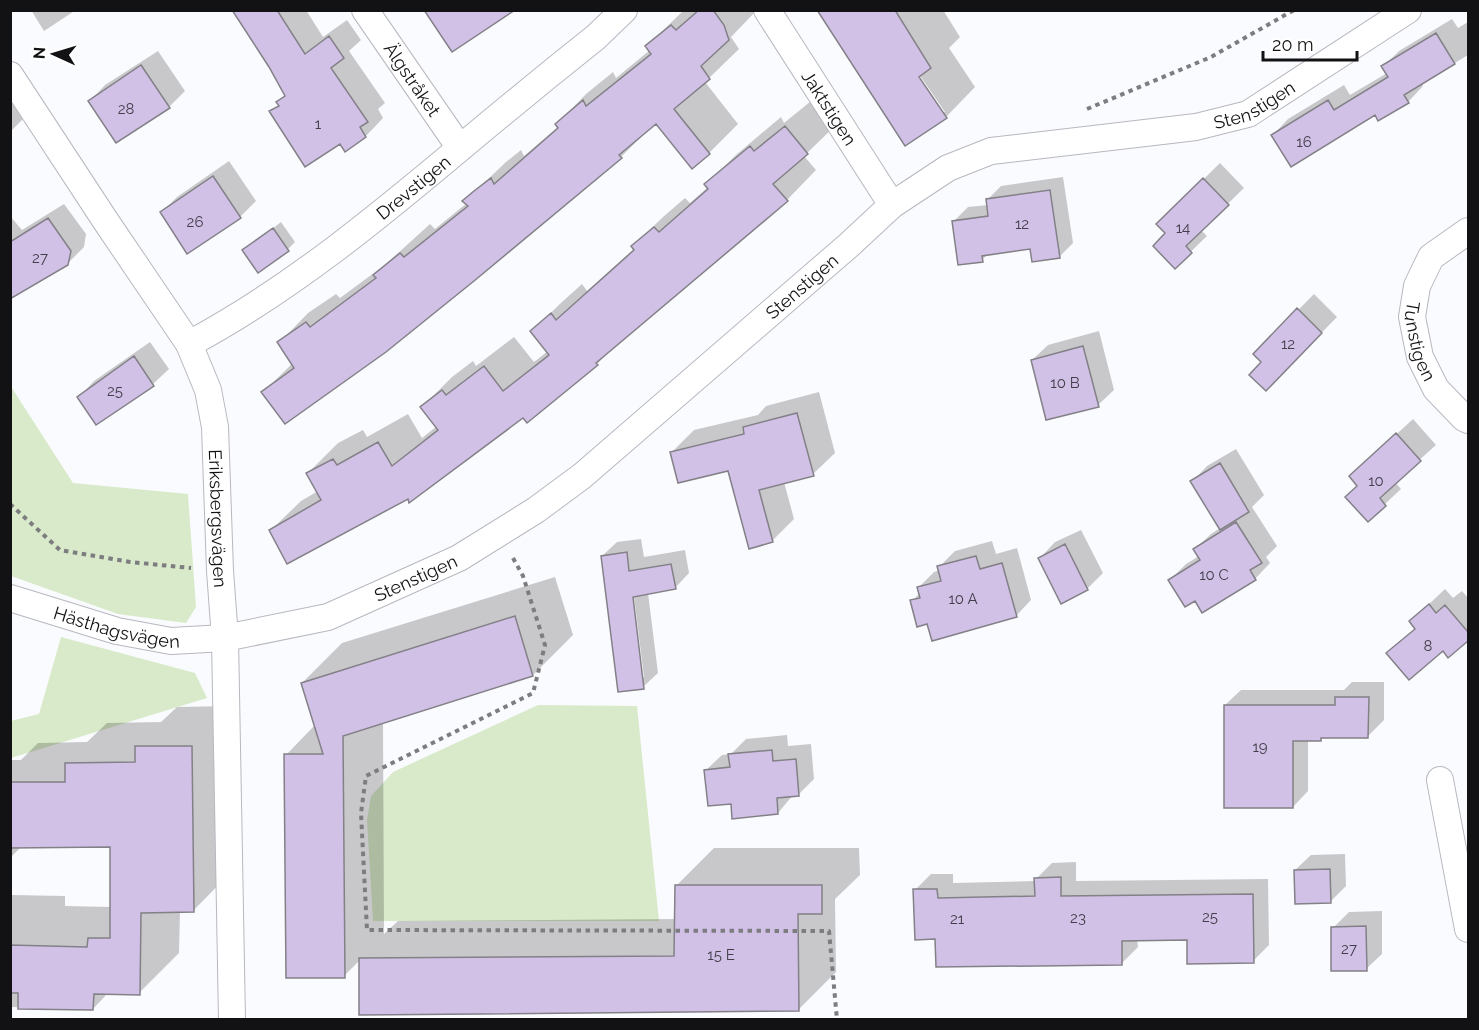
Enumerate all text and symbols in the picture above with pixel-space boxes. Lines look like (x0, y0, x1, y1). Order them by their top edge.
north arrow (24, 24, 84, 84)
scale bar (1263, 24, 1358, 62)
text: 20 m (1272, 34, 1314, 55)
street label: Älgstråket (380, 38, 445, 120)
text: N (30, 46, 49, 60)
street label: Jaktstigen (798, 66, 861, 149)
street label: Stenstigen (1211, 76, 1299, 133)
house number: 28 (118, 100, 134, 118)
house number: 1 (315, 115, 322, 133)
house number: 16 (1296, 133, 1312, 151)
street label: Drevstigen (372, 151, 454, 224)
house number: 26 (187, 213, 203, 231)
house number: 12 (1015, 215, 1029, 233)
house number: 14 (1176, 219, 1190, 237)
house number: 27 (32, 249, 48, 267)
street label: Stenstigen (761, 249, 842, 323)
street label: Tunstigen (1401, 300, 1441, 384)
house number: 12 (1281, 335, 1295, 353)
house number: 10 B (1050, 374, 1080, 392)
house number: 25 (107, 382, 123, 400)
street label: Eriksbergsvägen (205, 449, 232, 588)
house number: 10 (1368, 472, 1384, 490)
street label: Stenstigen (371, 550, 460, 605)
house number: 10 C (1199, 566, 1229, 584)
house number: 10 A (948, 590, 978, 608)
street label: Hästhagsvägen (51, 602, 180, 652)
house number: 8 (1424, 637, 1433, 655)
house number: 19 (1252, 738, 1268, 756)
house number: 25 (1202, 908, 1218, 926)
house number: 23 (1070, 909, 1086, 927)
house number: 21 (950, 910, 965, 928)
house number: 27 (1341, 940, 1357, 958)
house number: 15 E (707, 946, 735, 964)

